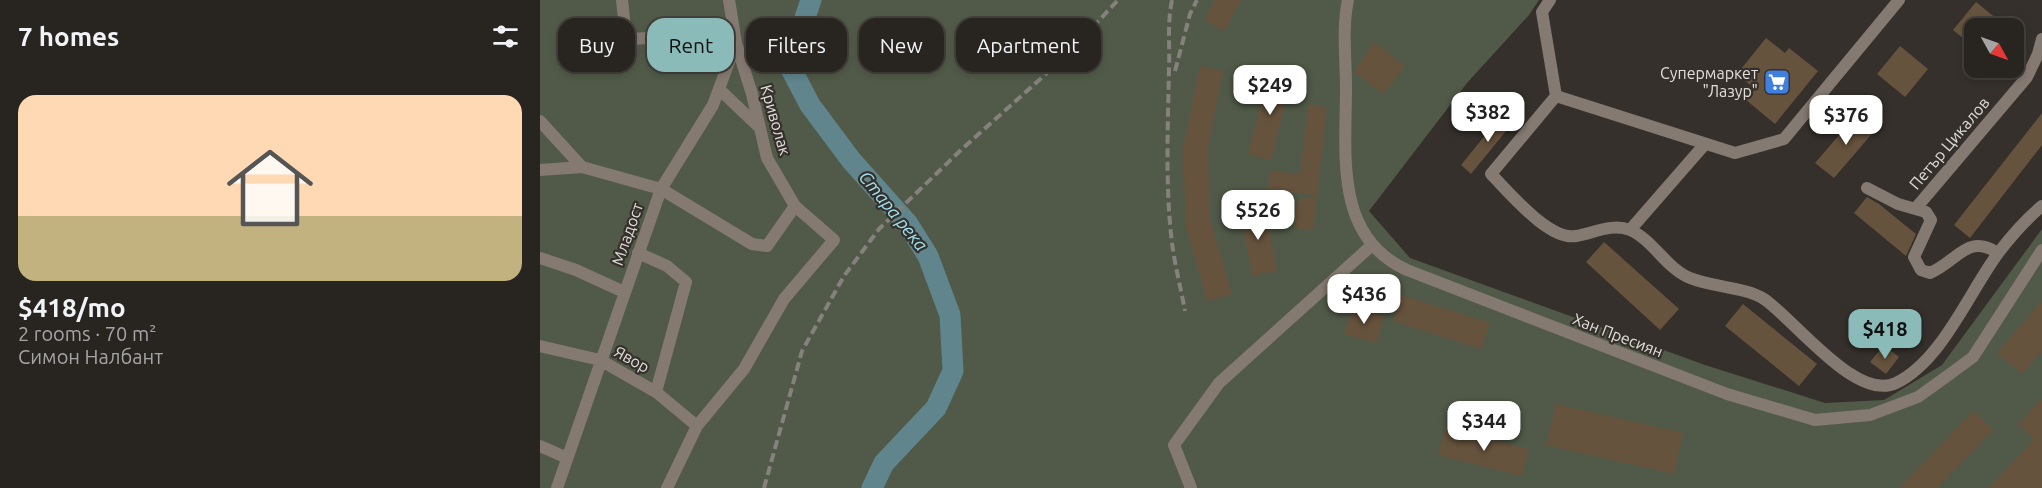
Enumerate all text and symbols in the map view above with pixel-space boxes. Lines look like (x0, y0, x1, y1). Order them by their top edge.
chip: Buy (558, 18, 635, 72)
chip: Rent (647, 18, 734, 72)
chip: Filters (746, 18, 847, 72)
chip: New (859, 18, 944, 72)
chip: Apartment (956, 18, 1101, 72)
north arrow (1964, 18, 2024, 78)
map controls (1964, 18, 2024, 78)
icon: filters (489, 20, 522, 53)
text: 7 homes (18, 22, 119, 51)
place label: Супермаркет "Лазур" (1660, 64, 1758, 100)
pin: $249 (1234, 65, 1306, 116)
supermarket icon: Супермаркет "Лазур" (1762, 67, 1792, 97)
text: $249 (1247, 73, 1293, 96)
street label: Криволак (757, 83, 795, 157)
pin: $382 (1452, 92, 1524, 143)
street label: Петър Цикалов (1905, 93, 1993, 193)
pin: $376 (1810, 95, 1882, 146)
text: $382 (1465, 100, 1511, 123)
text: $376 (1823, 103, 1869, 126)
icon: home (216, 134, 324, 242)
water label: Стара река (856, 166, 932, 255)
pin: $526 (1222, 190, 1294, 241)
text: $526 (1235, 198, 1281, 221)
street label: Младост (608, 200, 646, 268)
pin: $436 (1328, 274, 1400, 325)
text: $436 (1341, 282, 1387, 305)
text: $418/mo (18, 293, 126, 322)
pin: $418 (1849, 309, 1921, 360)
street label: Хан Пресиян (1570, 310, 1666, 360)
text: $418 (1862, 317, 1908, 340)
text: 2 rooms · 70 m² (18, 322, 156, 345)
street label: Явор (611, 342, 653, 376)
text: Симон Налбант (18, 345, 163, 368)
pin: $344 (1448, 401, 1520, 452)
text: $344 (1461, 409, 1507, 432)

